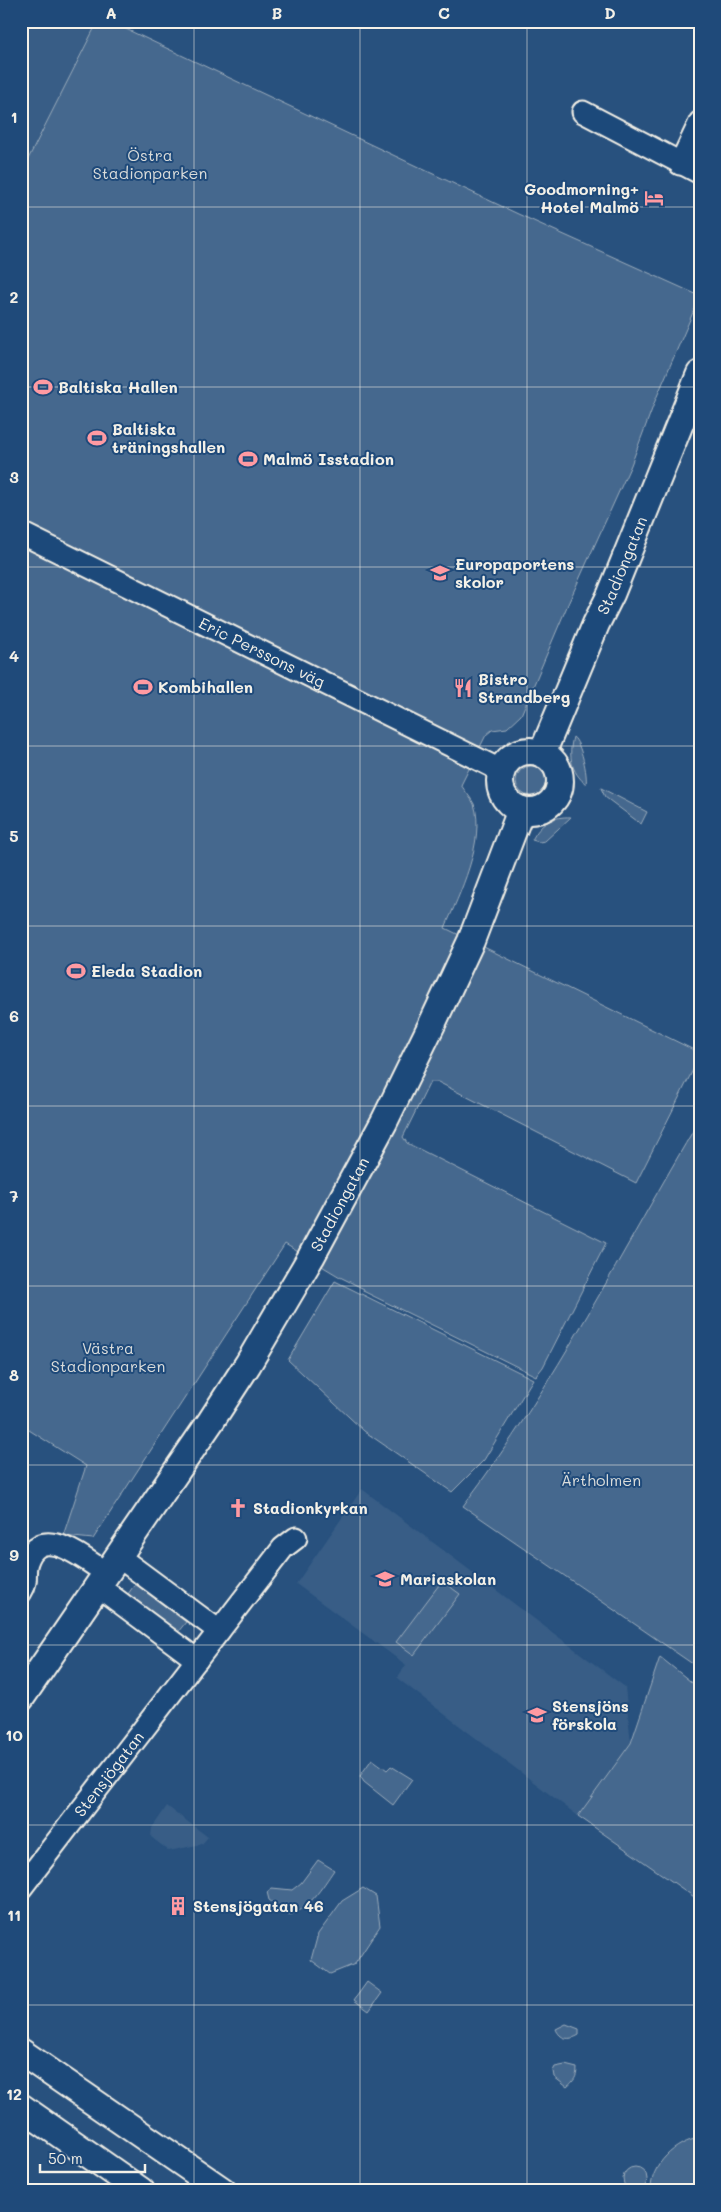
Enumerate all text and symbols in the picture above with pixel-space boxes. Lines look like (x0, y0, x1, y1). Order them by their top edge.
text: A (105, 2, 117, 23)
text: B (272, 2, 282, 23)
text: C (438, 2, 450, 23)
text: D (604, 2, 616, 23)
text: 1 (10, 106, 18, 127)
park label: Östra Stadionparken (93, 144, 207, 183)
place label: Goodmorning+ Hotel Malmö (524, 178, 639, 217)
hotel icon: Goodmorning+ Hotel Malmö (643, 187, 665, 209)
text: 2 (10, 286, 19, 307)
sports icon: Baltiska Hallen (32, 376, 54, 398)
place label: Baltiska Hallen (58, 376, 178, 397)
place label: Baltiska träningshallen (112, 418, 225, 457)
sports icon: Baltiska träningshallen (86, 427, 108, 449)
sports icon: Malmö Isstadion (237, 448, 259, 470)
place label: Malmö Isstadion (263, 448, 394, 469)
text: 3 (9, 466, 19, 487)
street label: Stadiongatan (591, 513, 651, 618)
place label: Europaportens skolor (455, 553, 574, 592)
school or university icon: Europaportens skolor (429, 562, 451, 584)
street label: Eric Perssons väg (196, 612, 329, 692)
text: 4 (9, 645, 19, 666)
place label: Bistro Strandberg (478, 668, 570, 707)
sports icon: Kombihallen (132, 676, 154, 698)
place label: Kombihallen (158, 676, 253, 697)
restaurant icon: Bistro Strandberg (452, 677, 474, 699)
text: 5 (9, 825, 19, 846)
sports icon: Eleda Stadion (65, 960, 87, 982)
place label: Eleda Stadion (91, 960, 202, 981)
text: 6 (9, 1005, 19, 1026)
street label: Stadiongatan (305, 1153, 373, 1255)
text: 7 (10, 1185, 19, 1206)
park label: Västra Stadionparken (51, 1337, 165, 1376)
text: 8 (9, 1364, 19, 1385)
park label: Ärtholmen (561, 1469, 641, 1490)
church icon: Stadionkyrkan (227, 1497, 249, 1519)
place label: Stadionkyrkan (253, 1497, 368, 1518)
text: 9 (9, 1544, 19, 1565)
school or university icon: Mariaskolan (374, 1568, 396, 1590)
place label: Mariaskolan (400, 1568, 496, 1589)
place label: Stensjöns förskola (552, 1695, 629, 1734)
school or university icon: Stensjöns förskola (526, 1704, 548, 1726)
text: 10 (5, 1724, 23, 1745)
street label: Stensjögatan (69, 1727, 148, 1821)
building icon: Stensjögatan 46 (167, 1895, 189, 1917)
place label: Stensjögatan 46 (193, 1895, 324, 1916)
text: 11 (7, 1904, 21, 1925)
text: 12 (6, 2083, 22, 2104)
scale bar (40, 2142, 145, 2174)
text: 50 m (48, 2148, 83, 2168)

